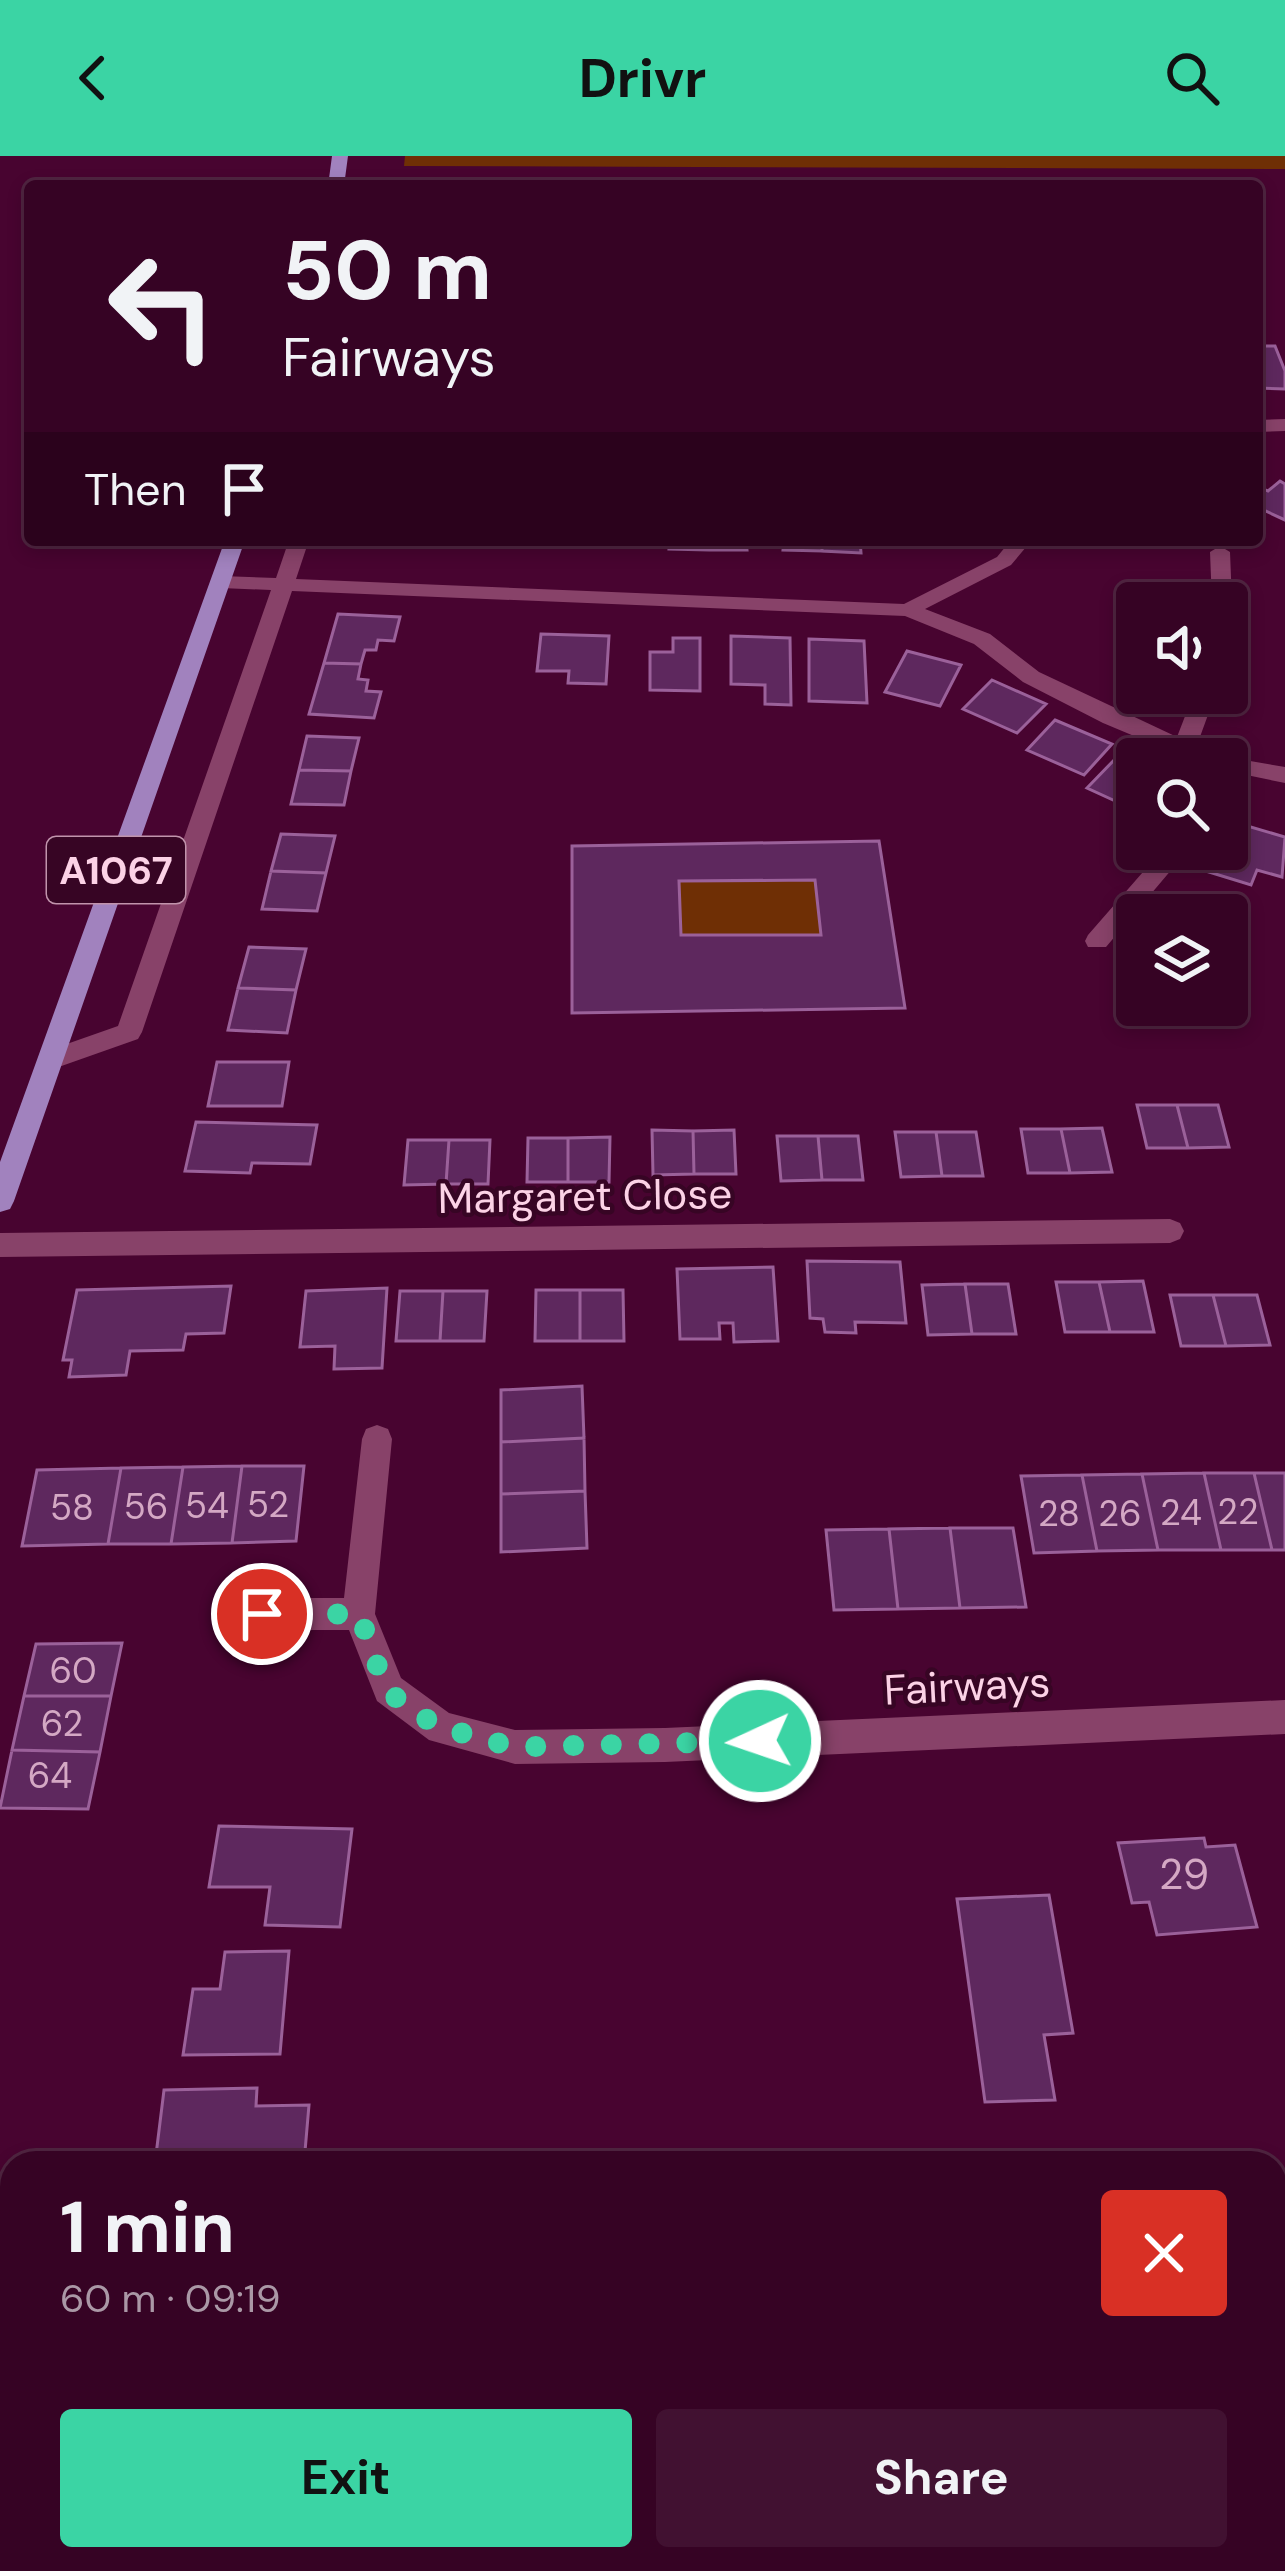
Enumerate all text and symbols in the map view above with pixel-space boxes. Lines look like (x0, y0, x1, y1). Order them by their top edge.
text: Drivr (579, 43, 706, 114)
icon: back (60, 45, 126, 111)
icon: search (1159, 45, 1225, 111)
text: 50 m (282, 216, 492, 325)
icon: left (84, 228, 240, 384)
text: Fairways (282, 322, 496, 393)
icon: arrive (211, 456, 277, 522)
text: Then (84, 460, 187, 519)
map controls (1116, 582, 1248, 1026)
button: sound (1116, 582, 1248, 714)
button: search (1116, 738, 1248, 870)
road number: A1067 (47, 837, 185, 903)
button: layers (1116, 894, 1248, 1026)
street label: Margaret Close (437, 1166, 733, 1226)
house number: 52 (247, 1481, 289, 1528)
house number: 54 (185, 1482, 229, 1529)
house number: 56 (124, 1483, 168, 1530)
house number: 58 (50, 1484, 94, 1531)
house number: 22 (1217, 1488, 1259, 1535)
house number: 24 (1160, 1489, 1202, 1536)
house number: 28 (1038, 1490, 1080, 1537)
house number: 26 (1098, 1490, 1142, 1537)
pin (211, 1563, 313, 1665)
icon: arrive (229, 1581, 295, 1647)
house number: 60 (49, 1647, 97, 1694)
street label: Fairways (883, 1654, 1051, 1718)
position arrow (697, 1678, 823, 1804)
house number: 62 (41, 1700, 83, 1747)
house number: 64 (28, 1752, 72, 1799)
house number: 29 (1159, 1847, 1209, 1902)
text: 1 min (60, 2181, 235, 2274)
button: close (1101, 2190, 1227, 2316)
text: 60 m · 09:19 (60, 2273, 280, 2324)
button: Exit (60, 2409, 632, 2547)
button: Share (656, 2409, 1227, 2547)

